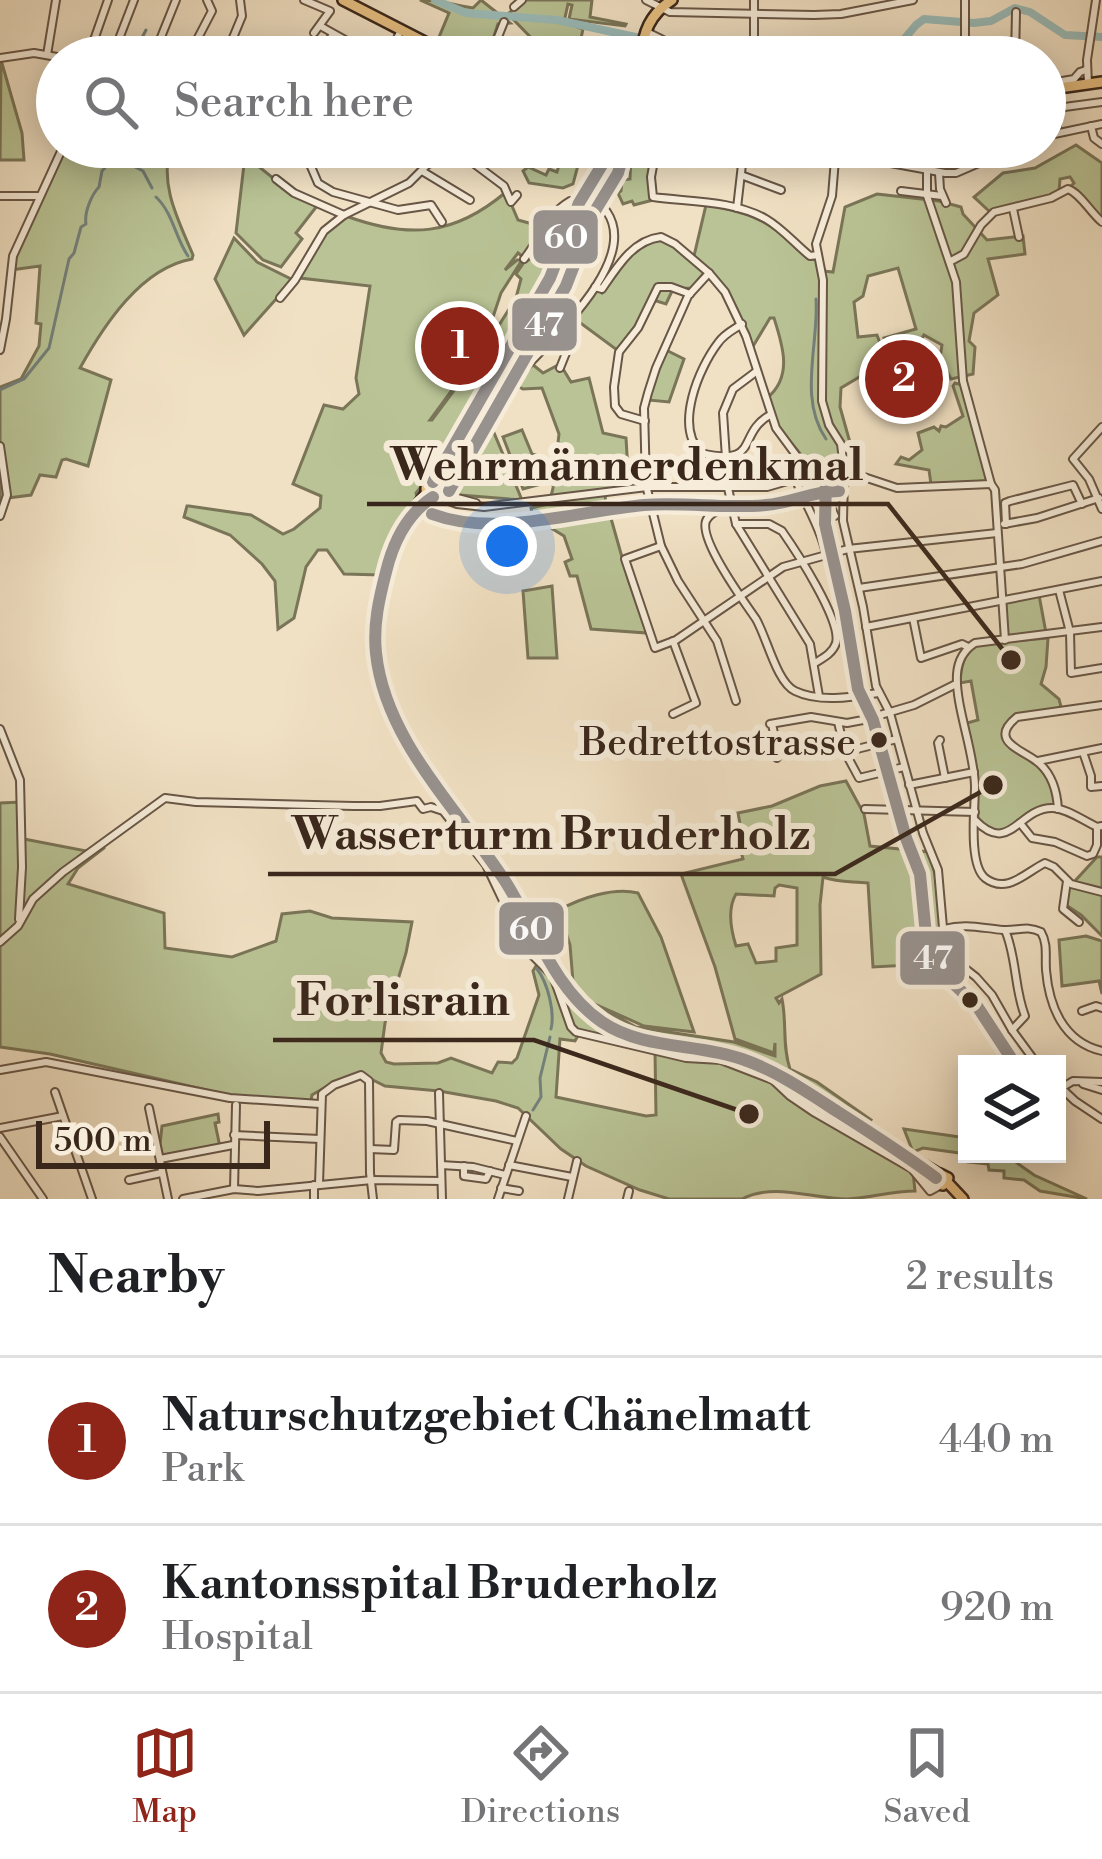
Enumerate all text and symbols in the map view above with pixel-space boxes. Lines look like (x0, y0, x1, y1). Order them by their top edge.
search box (36, 36, 1066, 168)
icon: search (78, 69, 144, 135)
text: Search here (174, 74, 414, 131)
line badge: 60 (531, 208, 600, 266)
text: 60 (544, 218, 588, 259)
line badge: 47 (510, 296, 579, 353)
pin: 1 (421, 301, 499, 391)
text: 47 (524, 306, 564, 347)
pin: 2 (865, 334, 943, 424)
callout: Wehrmännerdenkmal (367, 423, 888, 504)
text: Wehrmännerdenkmal (390, 438, 864, 495)
your location (477, 516, 537, 576)
place label: Bedrettostrasse (579, 719, 856, 768)
marker: Bedrettostrasse (868, 729, 890, 751)
callout: Wasserturm Bruderholz (268, 793, 835, 874)
text: Wasserturm Bruderholz (291, 807, 810, 864)
line badge: 60 (497, 900, 566, 957)
text: 60 (509, 910, 553, 951)
line badge: 47 (898, 929, 967, 987)
text: 47 (913, 939, 953, 980)
callout: Forlisrain (273, 959, 534, 1040)
text: Forlisrain (296, 973, 510, 1030)
unlabelled marker (959, 989, 981, 1011)
map controls (958, 1055, 1066, 1163)
button: layers (958, 1055, 1066, 1163)
scale bar (36, 1115, 270, 1168)
text: 500 m (54, 1121, 152, 1162)
text: Nearby (48, 1245, 224, 1309)
text: 2 results (906, 1253, 1054, 1302)
text: Naturschutzgebiet Chänelmatt (162, 1388, 810, 1445)
text: 1 (78, 1416, 96, 1465)
text: 440 m (939, 1416, 1054, 1465)
text: Park (162, 1445, 243, 1494)
text: Kantonsspital Bruderholz (162, 1556, 717, 1613)
text: 2 (75, 1584, 99, 1633)
text: 920 m (940, 1584, 1054, 1633)
text: Hospital (162, 1613, 313, 1662)
tab: Map (132, 1720, 198, 1833)
tab: Directions (461, 1720, 620, 1833)
tab: Saved (884, 1720, 970, 1833)

